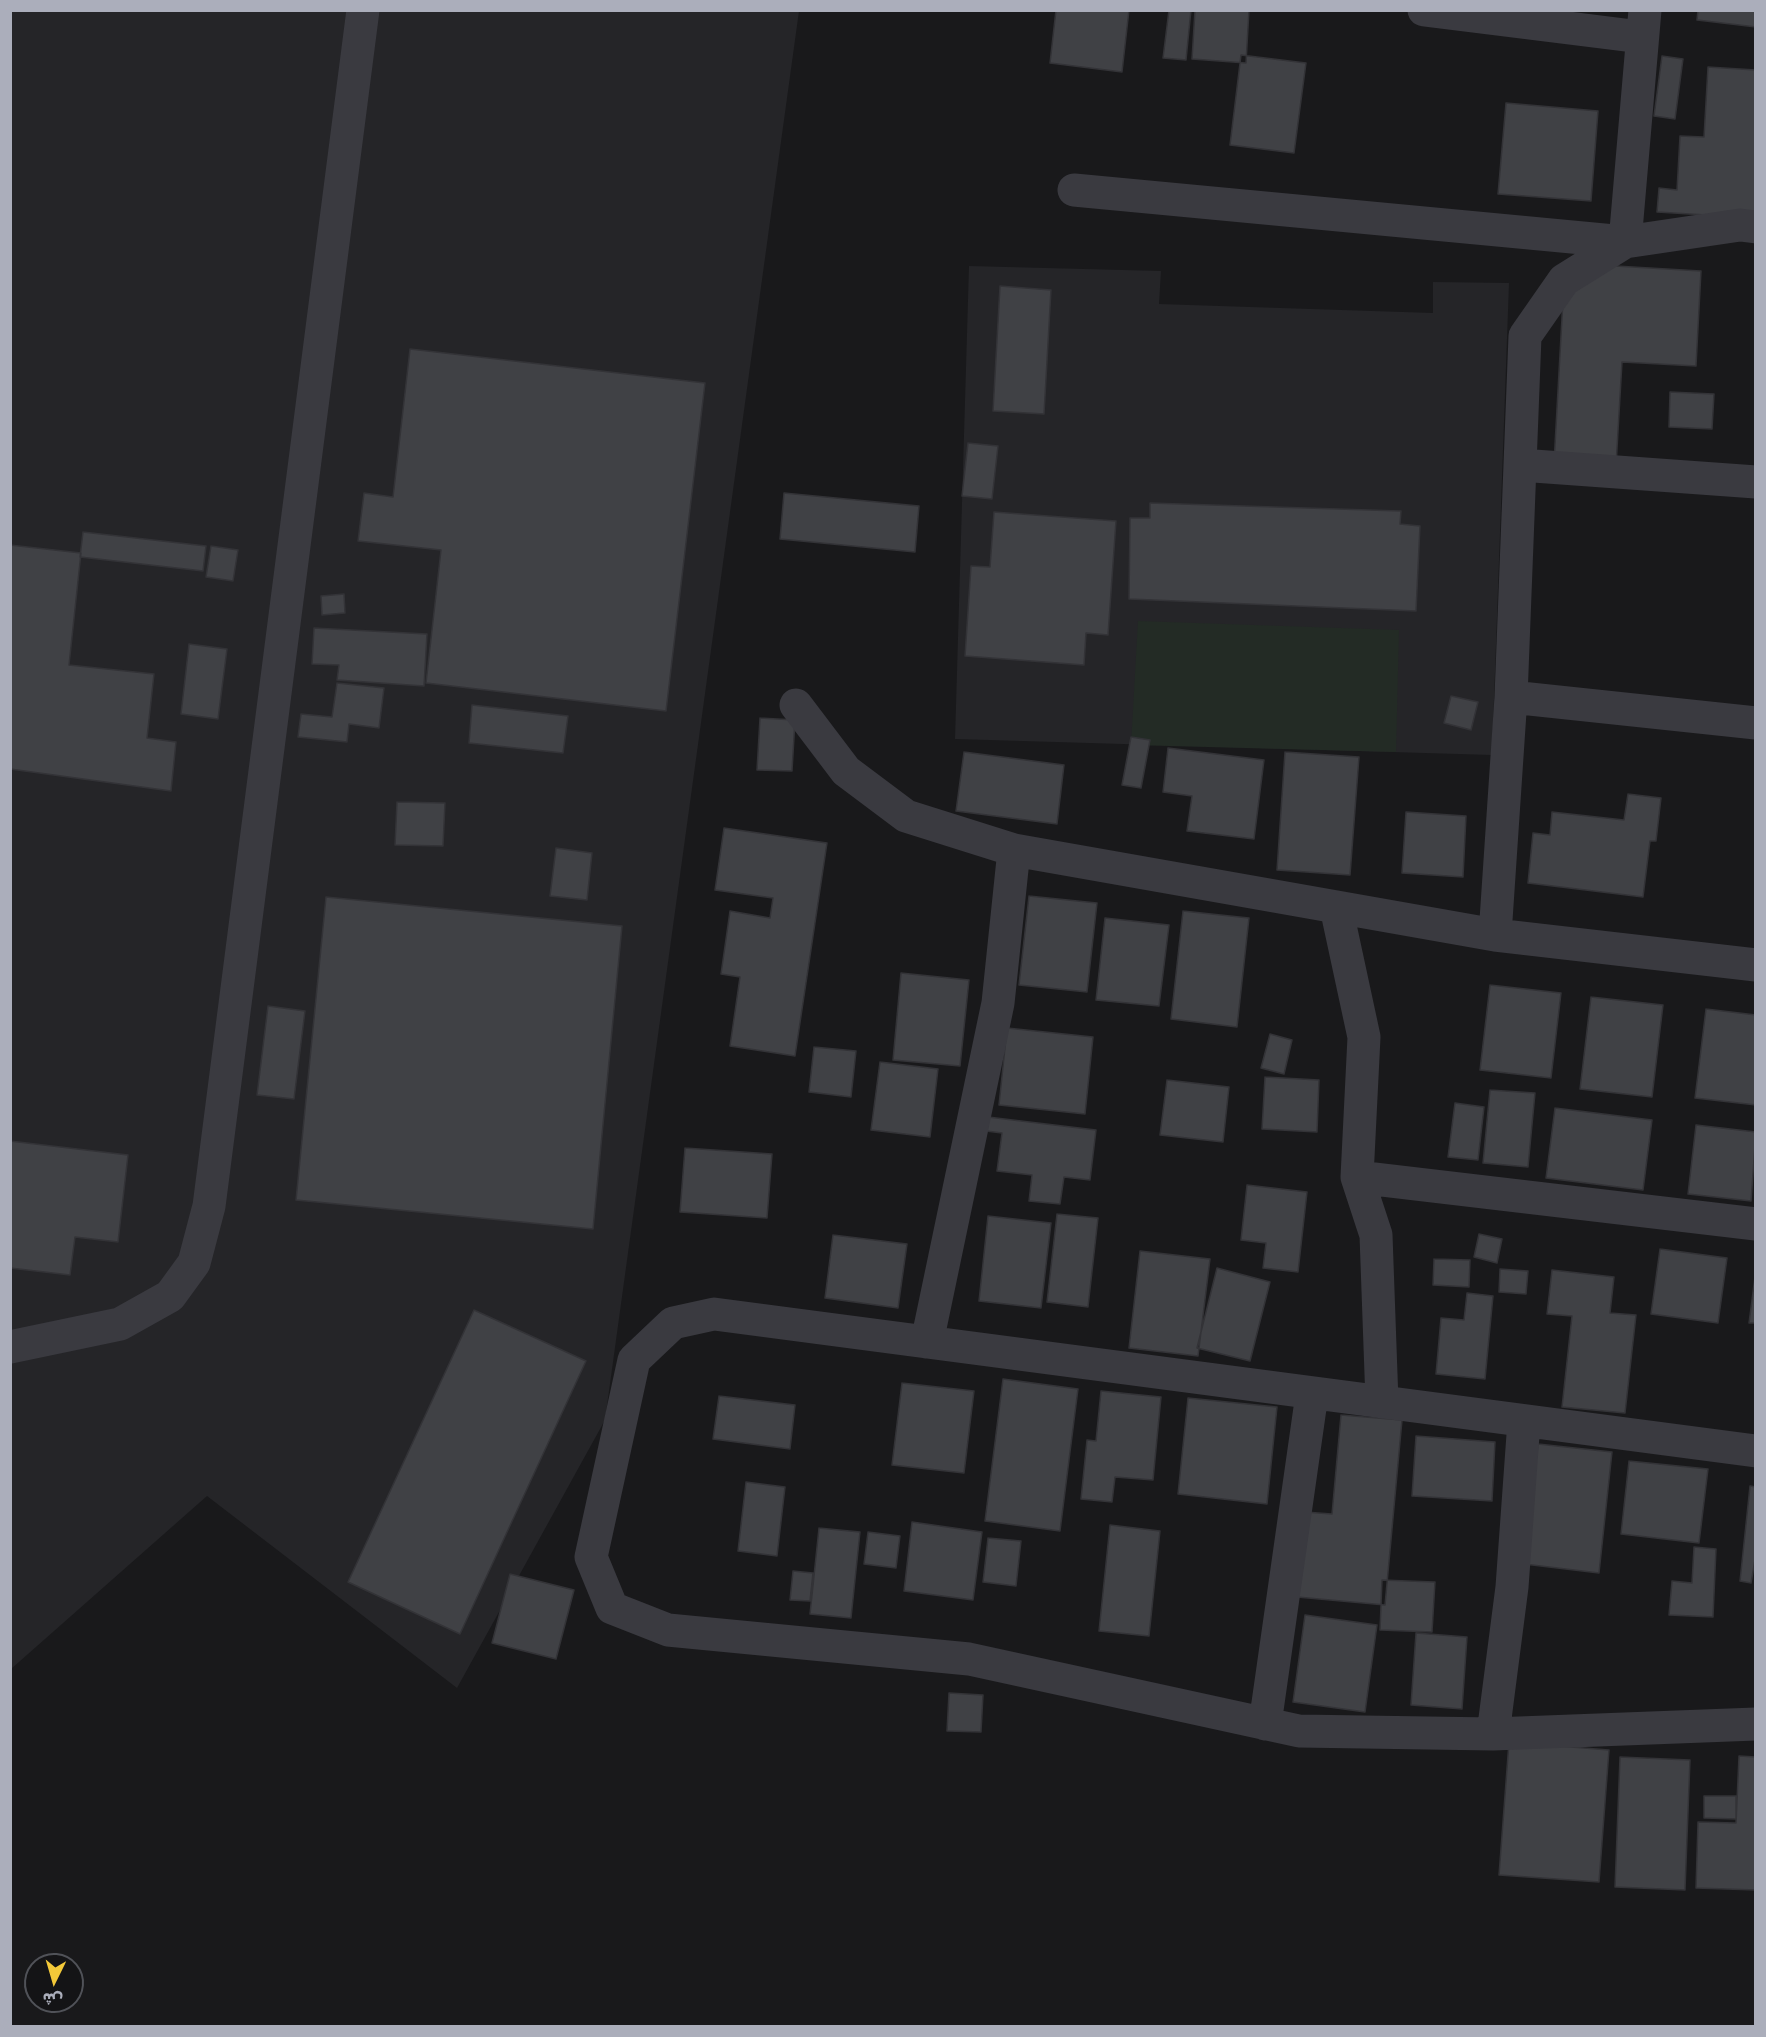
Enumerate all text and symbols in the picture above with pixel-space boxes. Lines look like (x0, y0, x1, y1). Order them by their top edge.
north arrow (24, 1953, 84, 2013)
text: ش (42, 1989, 63, 2010)

